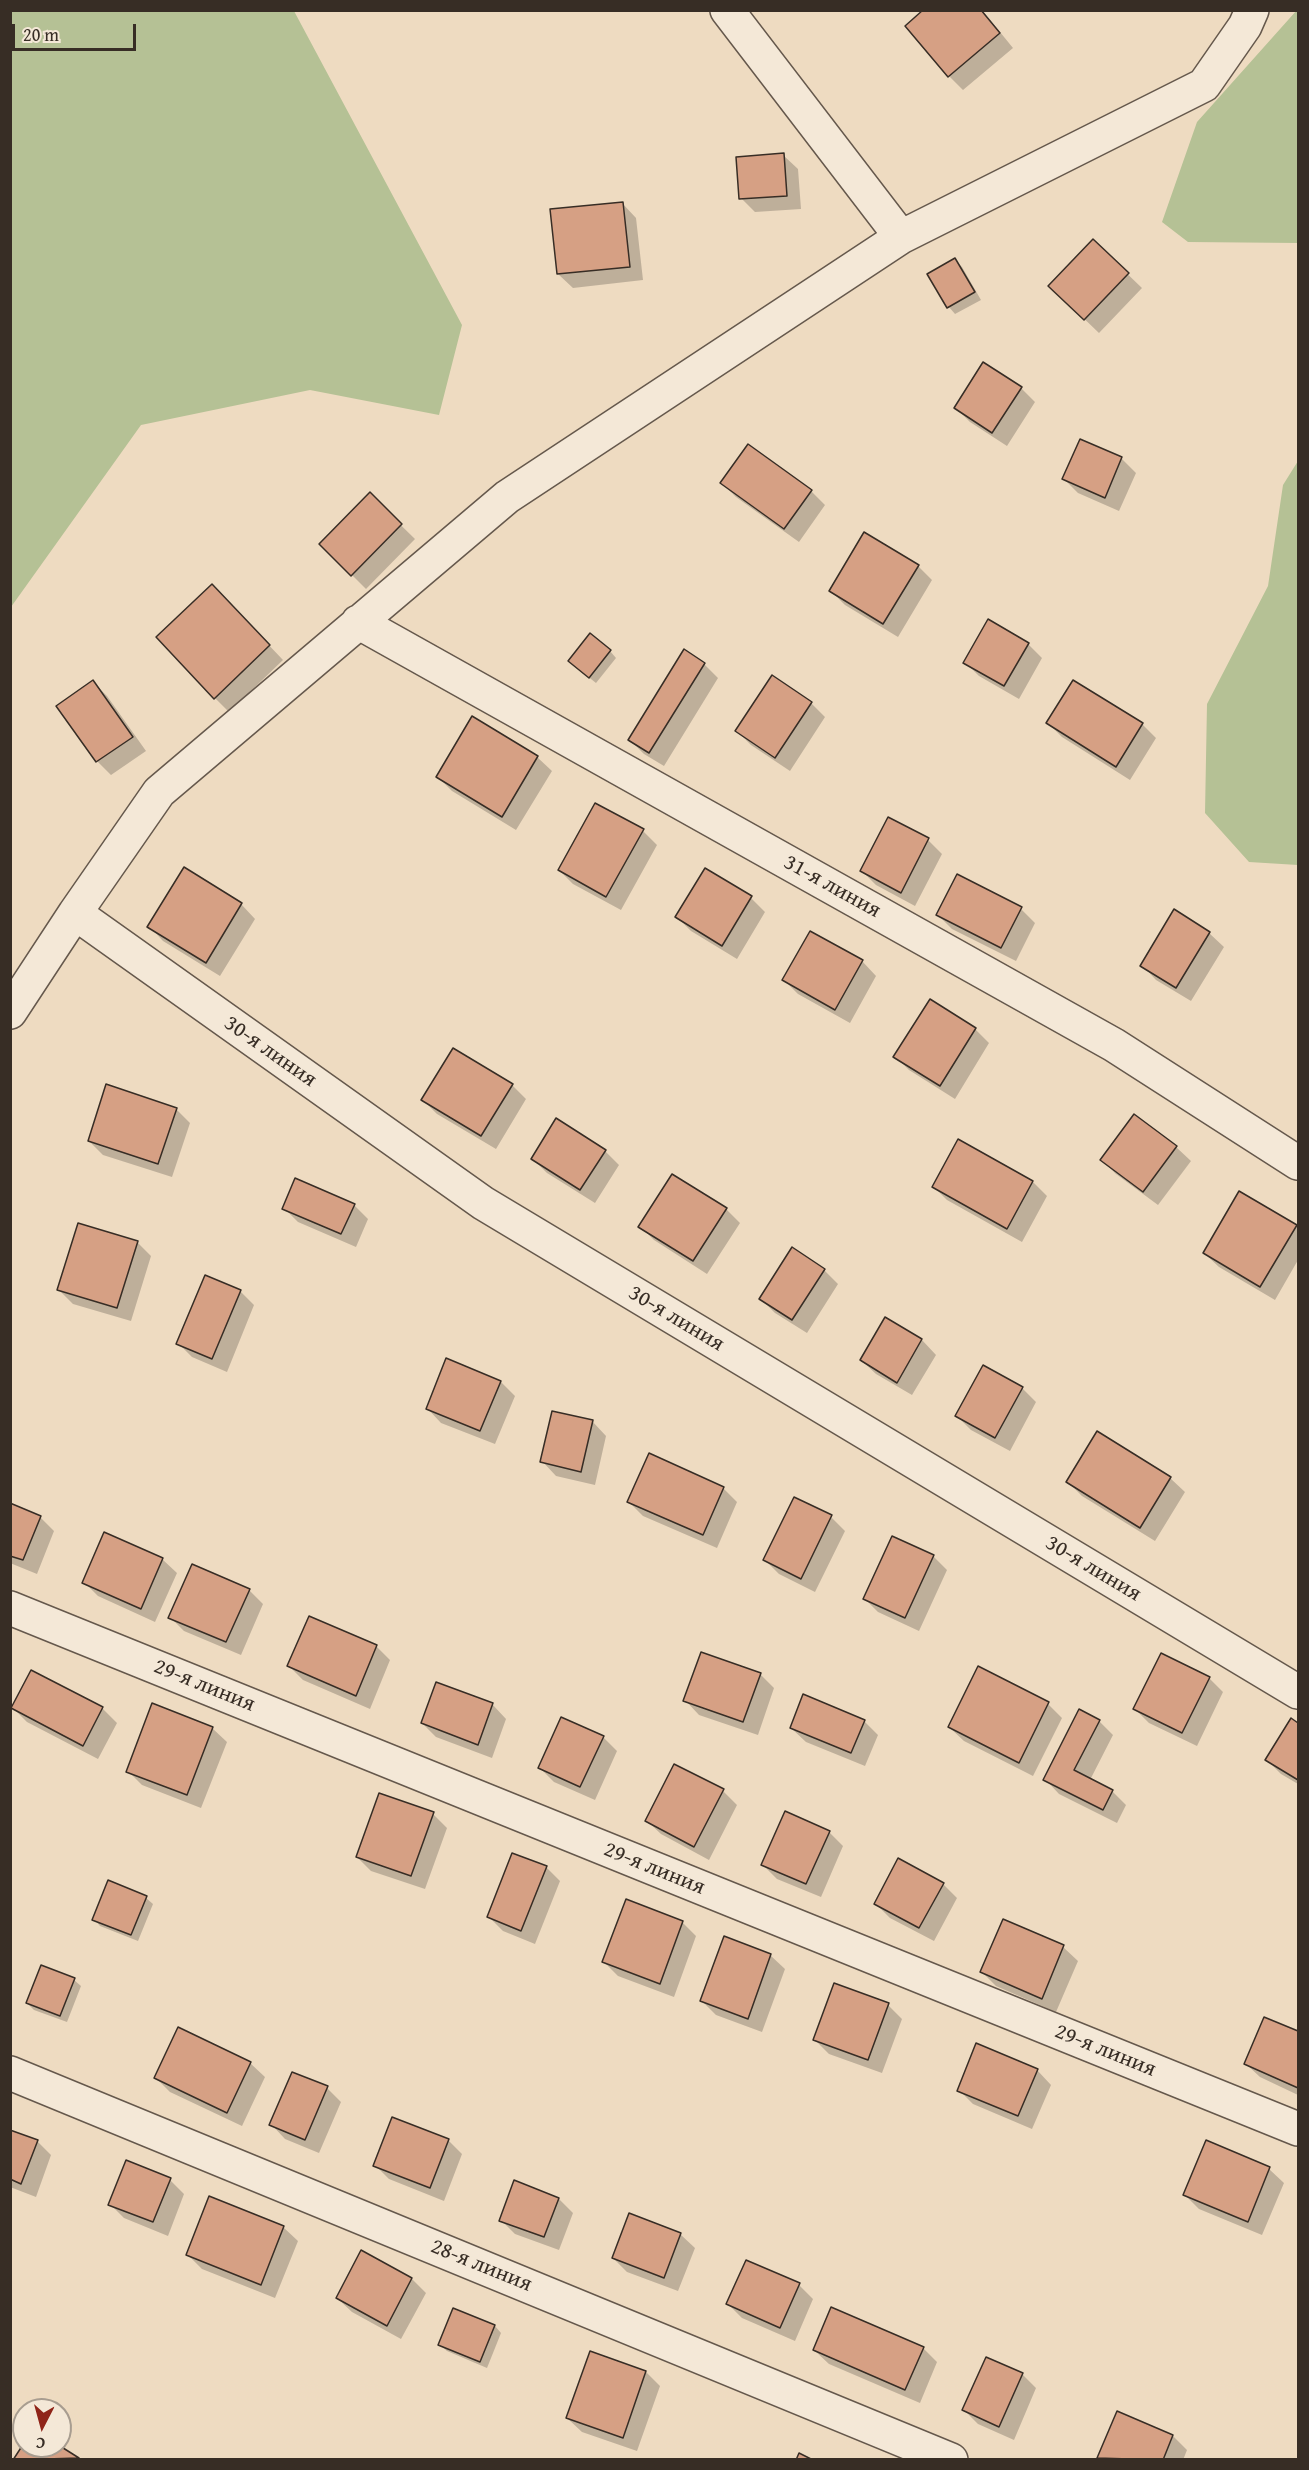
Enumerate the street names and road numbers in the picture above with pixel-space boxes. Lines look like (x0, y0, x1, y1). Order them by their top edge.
street label: 31-я линия (779, 850, 885, 924)
street label: 30-я линия (219, 1011, 321, 1093)
street label: 30-я линия (623, 1280, 729, 1358)
street label: 30-я линия (1040, 1530, 1146, 1608)
street label: 29-я линия (149, 1654, 259, 1718)
street label: 29-я линия (599, 1837, 709, 1901)
street label: 29-я линия (1050, 2019, 1160, 2083)
street label: 28-я линия (426, 2234, 536, 2298)

